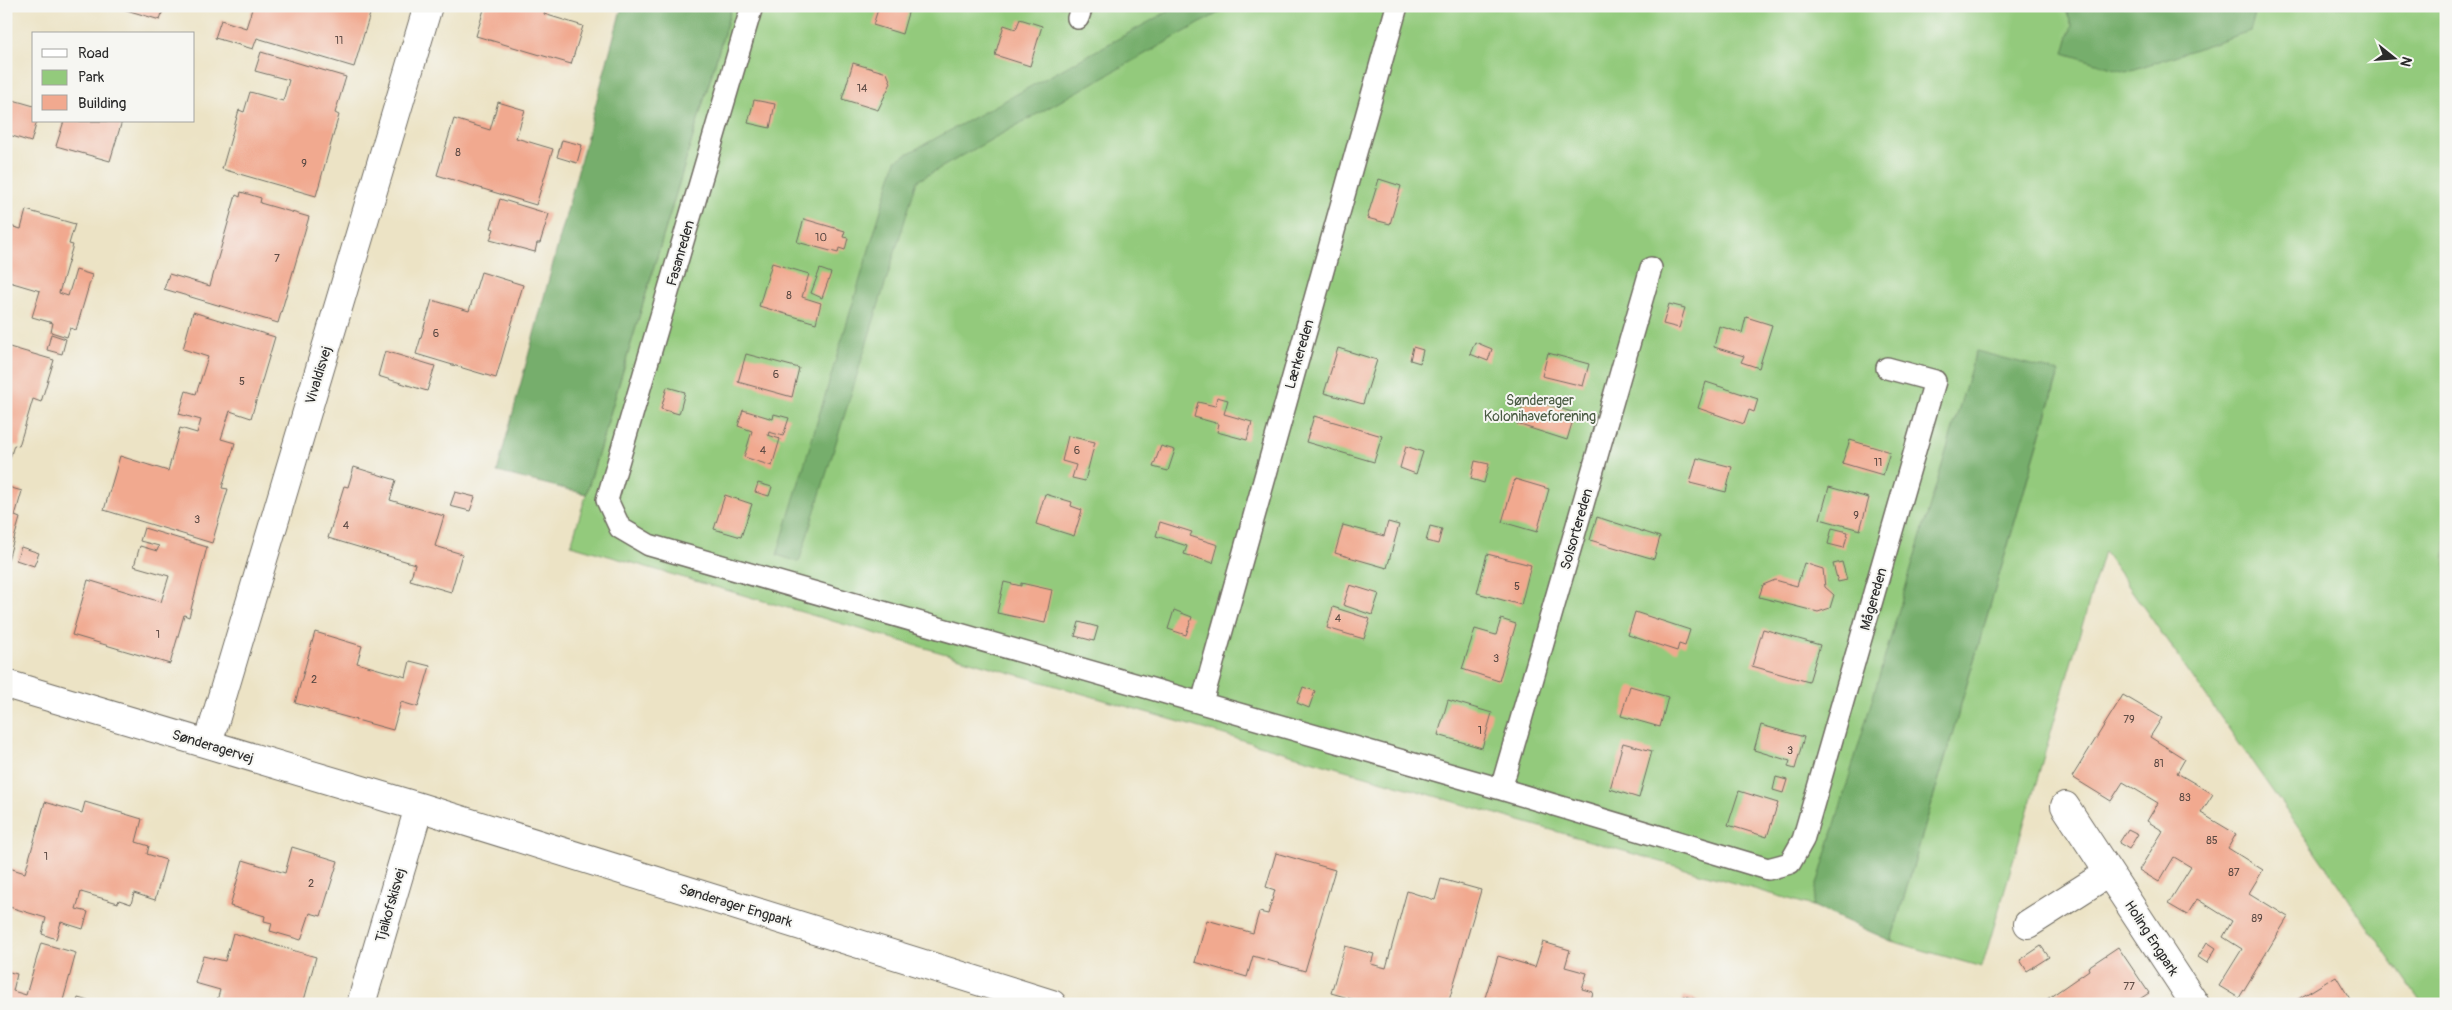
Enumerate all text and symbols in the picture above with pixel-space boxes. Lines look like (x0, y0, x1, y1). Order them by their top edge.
legend (32, 32, 195, 122)
north arrow (2370, 32, 2420, 82)
house number: 11 (335, 34, 343, 47)
text: Road (78, 44, 109, 63)
text: N (2396, 55, 2415, 69)
text: Park (78, 68, 105, 87)
house number: 14 (857, 82, 868, 95)
text: Building (78, 94, 126, 113)
house number: 8 (455, 146, 461, 159)
house number: 9 (301, 157, 307, 170)
street label: Fasanreden (663, 218, 698, 288)
house number: 10 (815, 231, 827, 244)
house number: 7 (274, 252, 280, 265)
house number: 8 (786, 289, 792, 302)
street label: Lærkereden (1281, 317, 1318, 391)
house number: 6 (433, 327, 439, 340)
street label: Vivaldisvej (302, 344, 335, 406)
house number: 6 (773, 368, 779, 381)
house number: 5 (239, 375, 245, 388)
park label: Sønderager Kolonihaveforening (1484, 392, 1596, 425)
house number: 4 (760, 444, 767, 457)
house number: 6 (1074, 444, 1080, 457)
house number: 11 (1874, 456, 1882, 469)
street label: Solsortereden (1557, 487, 1596, 572)
house number: 9 (1853, 509, 1859, 522)
house number: 3 (194, 513, 200, 526)
house number: 4 (343, 519, 350, 532)
street label: Mågereden (1856, 566, 1891, 632)
house number: 5 (1514, 580, 1520, 593)
house number: 4 (1335, 612, 1342, 625)
house number: 1 (156, 628, 160, 641)
house number: 3 (1493, 652, 1499, 665)
house number: 2 (311, 673, 317, 686)
house number: 79 (2123, 713, 2135, 726)
house number: 1 (1478, 724, 1482, 737)
street label: Sønderagervej (170, 726, 256, 767)
house number: 3 (1787, 744, 1793, 757)
house number: 81 (2154, 757, 2164, 770)
house number: 83 (2179, 791, 2191, 804)
house number: 85 (2206, 834, 2218, 847)
house number: 1 (44, 850, 48, 863)
street label: Tjaikofskisvej (372, 866, 409, 944)
house number: 87 (2228, 866, 2240, 879)
house number: 2 (308, 877, 314, 890)
street label: Sønderager Engpark (677, 880, 795, 931)
street label: Holing Engpark (2121, 897, 2182, 979)
house number: 89 (2251, 912, 2263, 925)
house number: 77 (2123, 980, 2135, 993)

